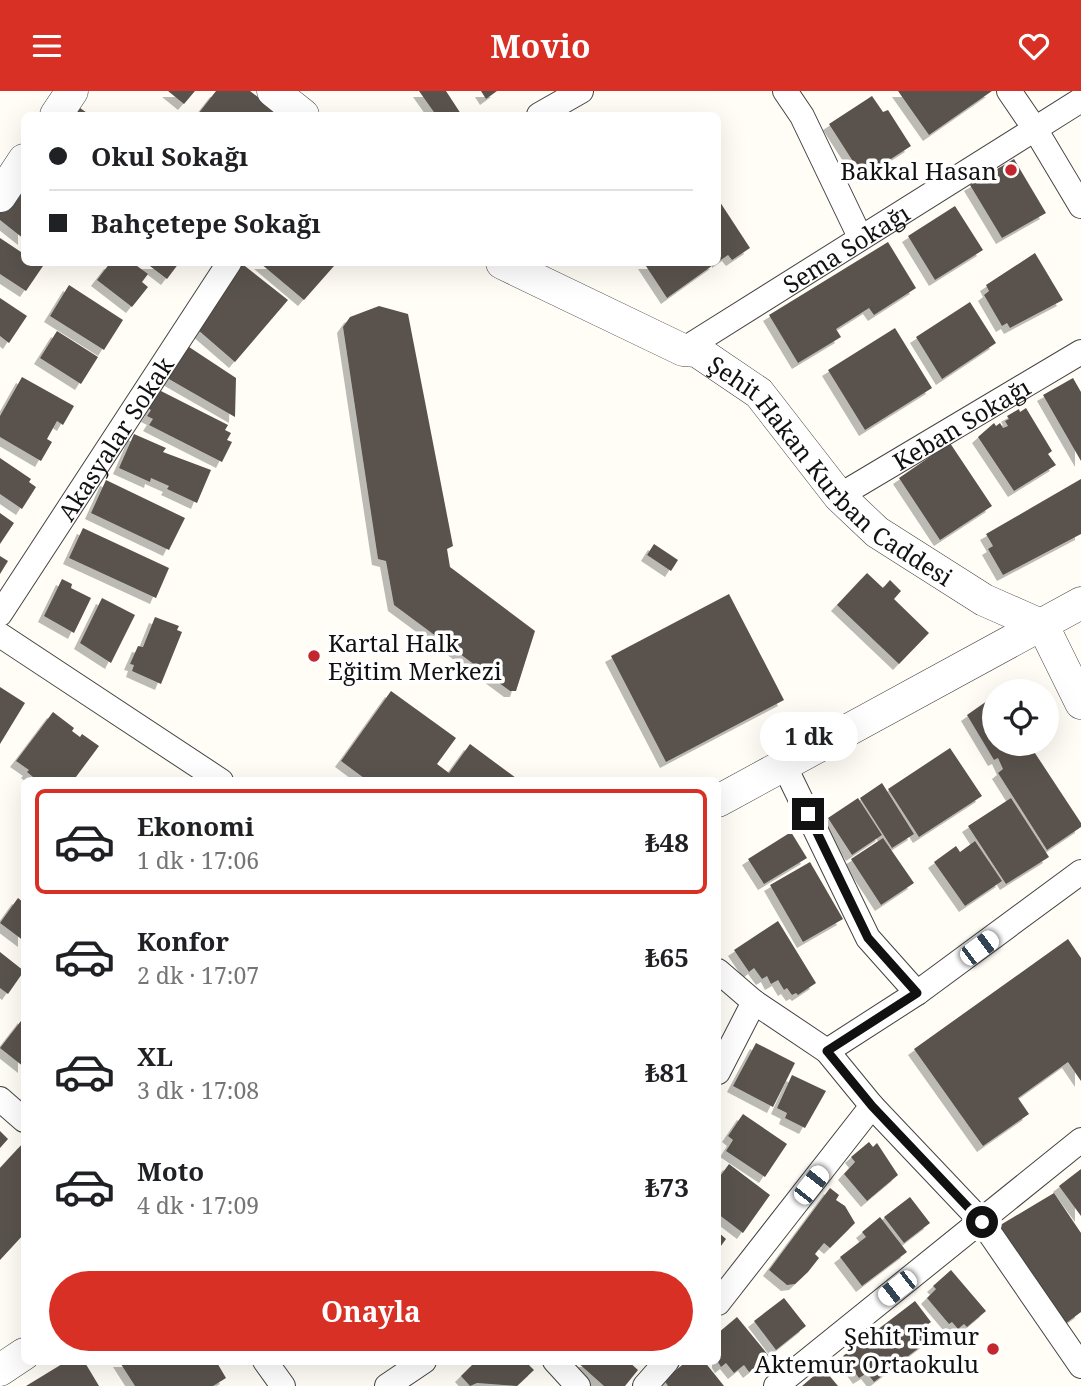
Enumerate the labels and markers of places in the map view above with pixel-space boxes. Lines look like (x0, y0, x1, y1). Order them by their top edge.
place label: Bakkal Hasan (840, 154, 997, 187)
marker: Bakkal Hasan (1003, 162, 1019, 178)
place label: Kartal Halk Eğitim Merkezi (328, 626, 502, 687)
marker: Kartal Halk Eğitim Merkezi (306, 648, 322, 664)
place label: Şehit Timur Aktemur Ortaokulu (754, 1319, 979, 1380)
marker: Şehit Timur Aktemur Ortaokulu (985, 1341, 1001, 1357)

